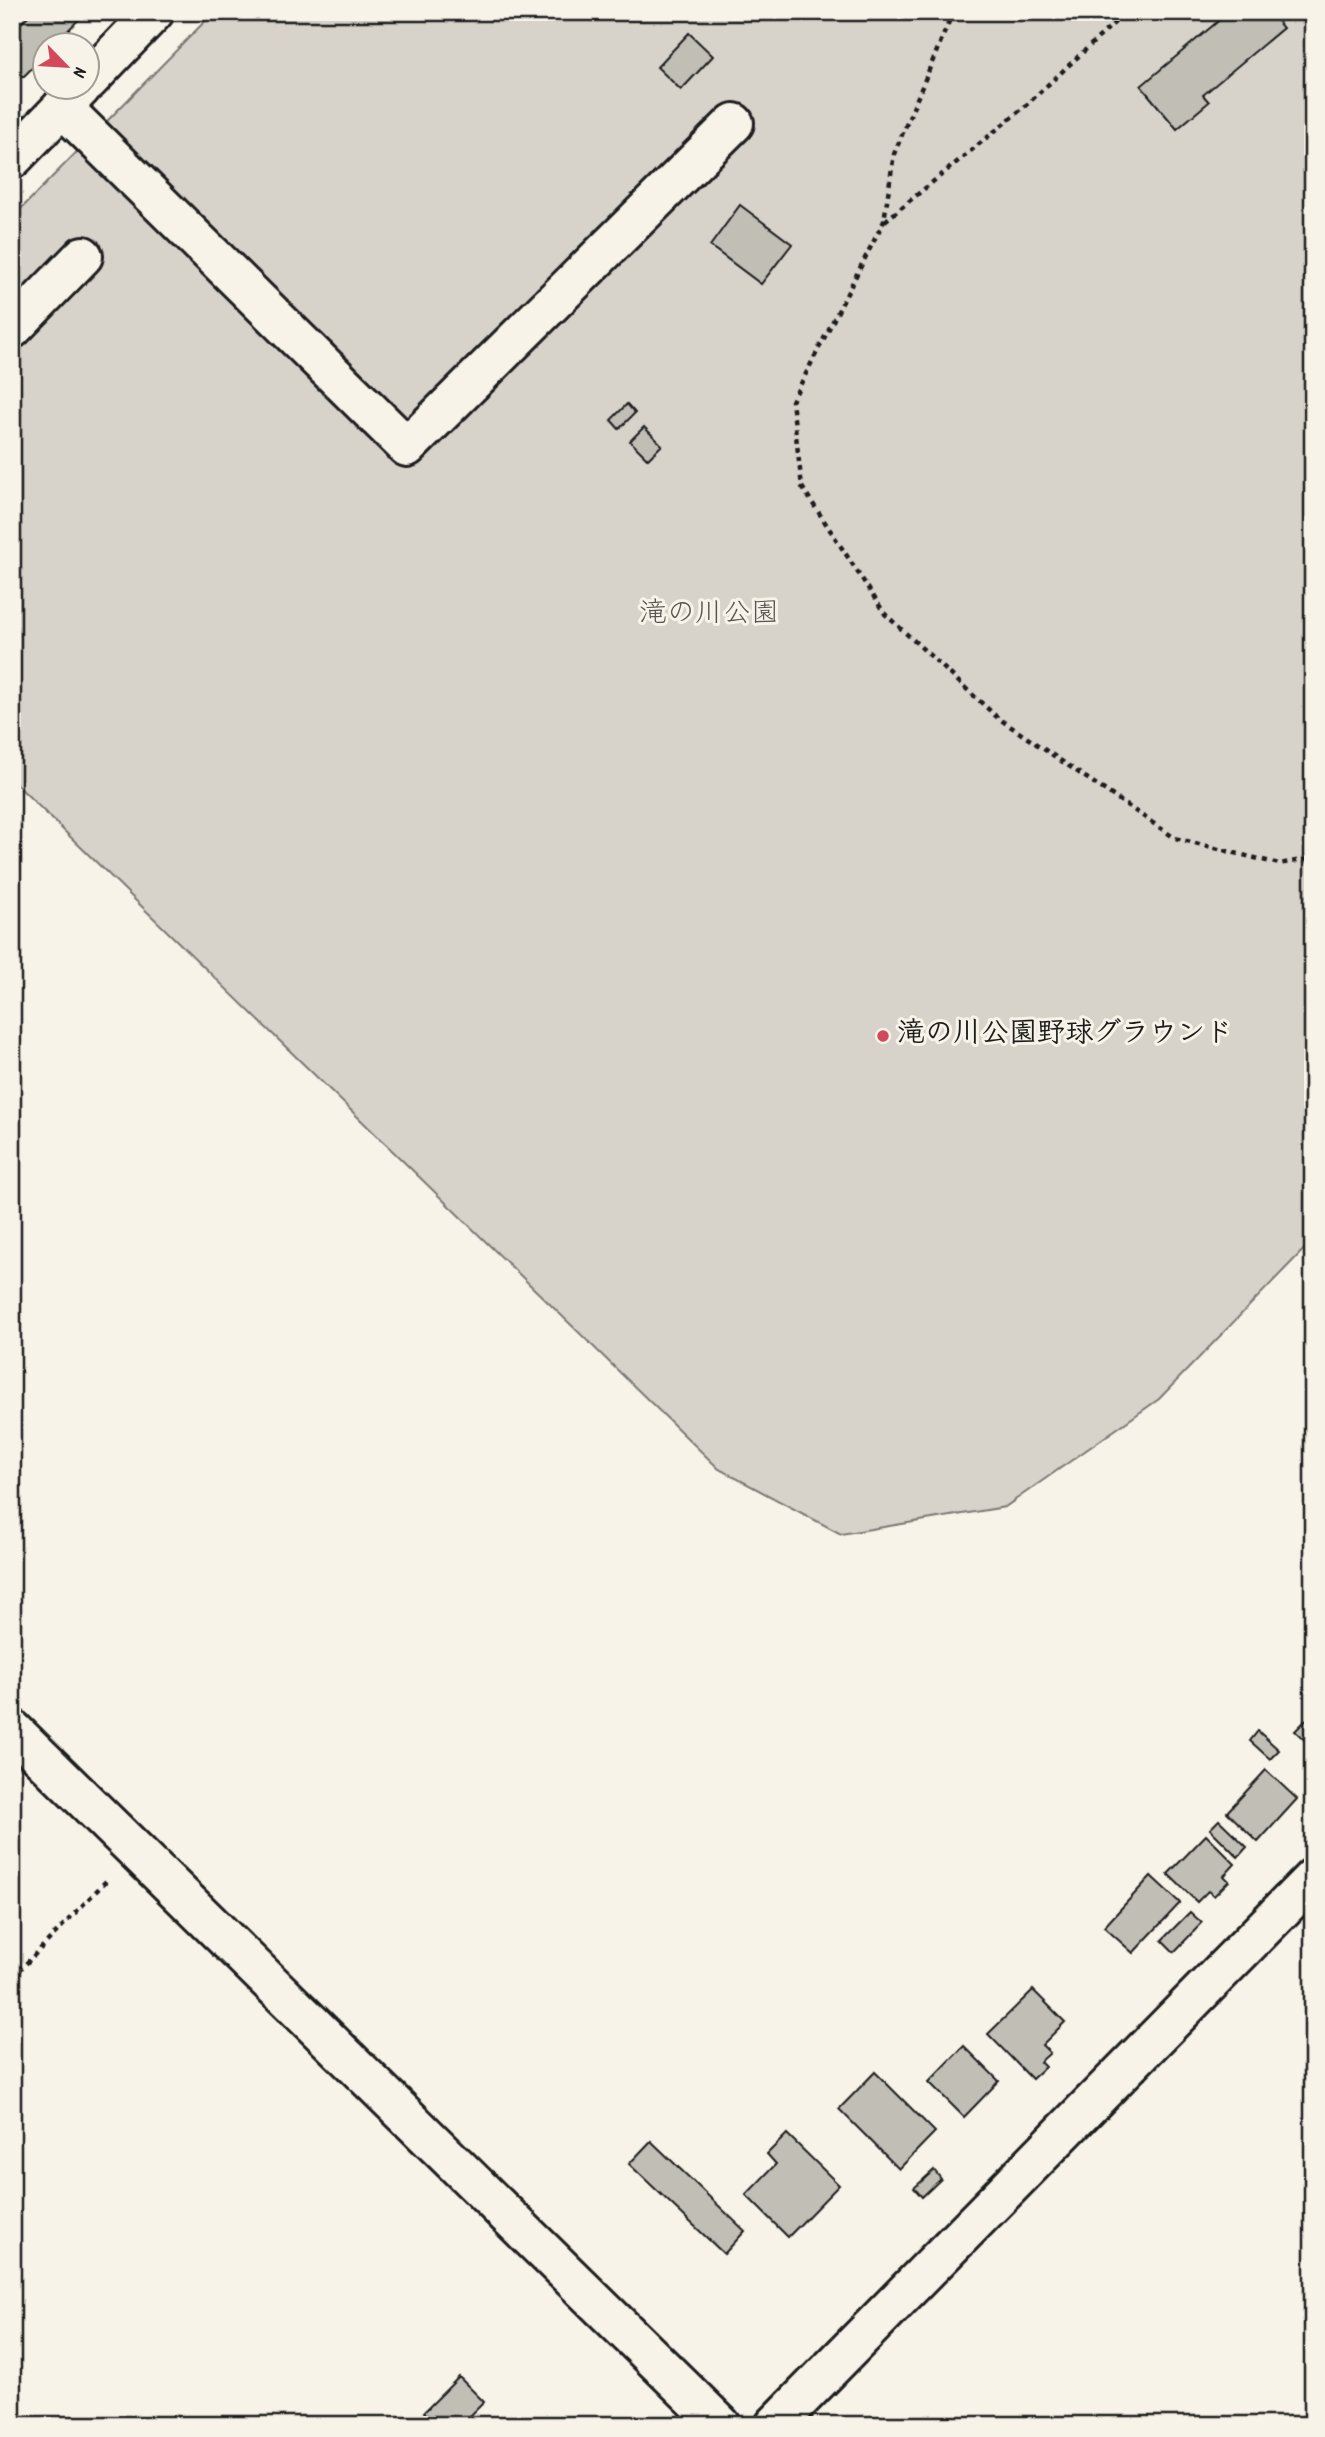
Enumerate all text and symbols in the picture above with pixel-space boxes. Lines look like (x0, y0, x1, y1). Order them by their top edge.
north arrow (32, 32, 102, 102)
text: N (64, 62, 92, 82)
park label: 滝の川公園 (639, 596, 779, 636)
place label: 滝の川公園野球グラウンド (897, 1016, 1233, 1056)
marker: 滝の川公園野球グラウンド (875, 1028, 891, 1044)

